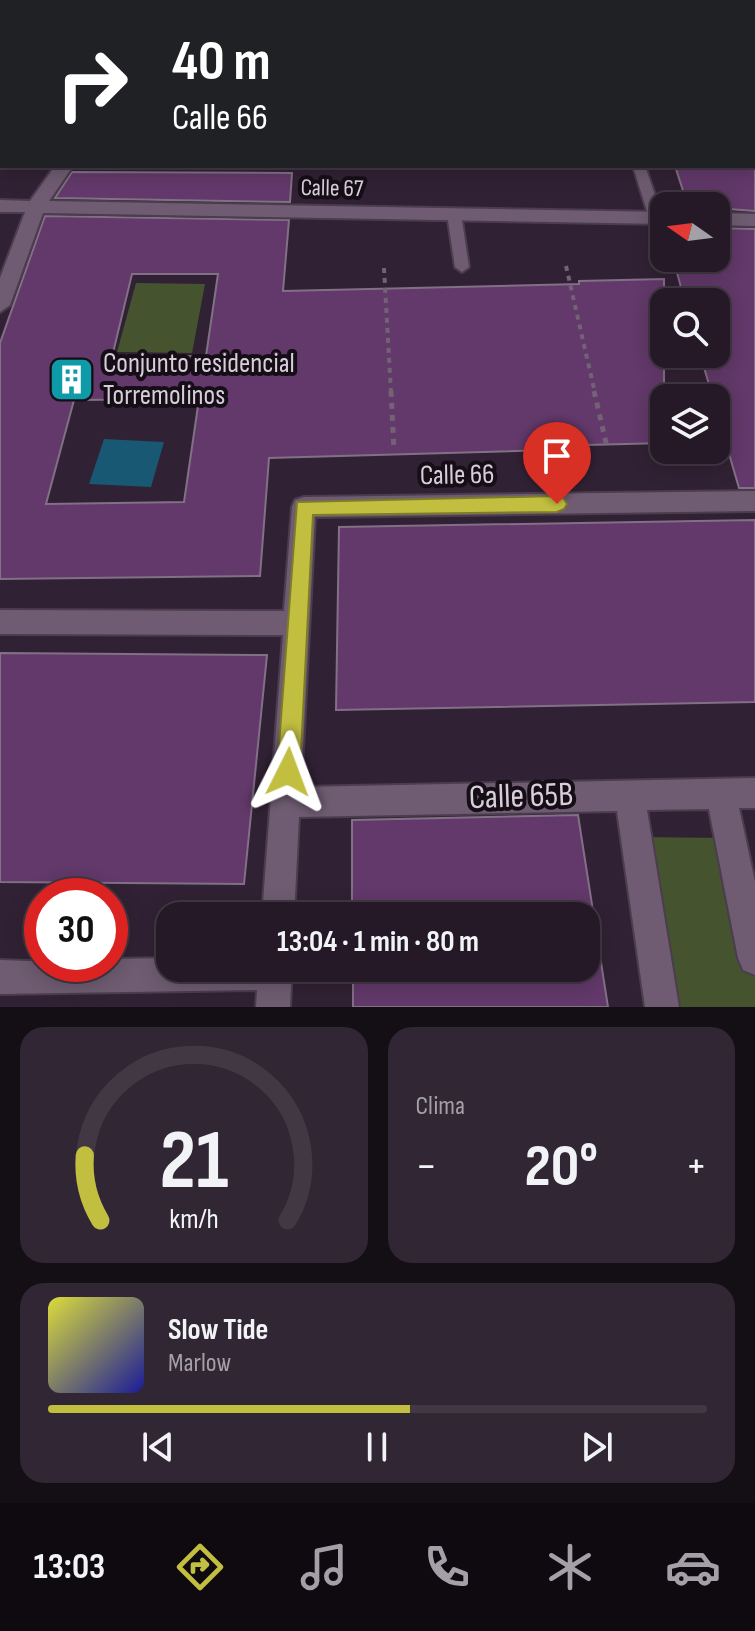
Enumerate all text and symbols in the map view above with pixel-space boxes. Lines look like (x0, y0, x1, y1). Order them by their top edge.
text: 40 m (172, 29, 271, 96)
icon: right (40, 32, 144, 136)
text: Calle 66 (172, 97, 268, 140)
street label: Calle 67 (300, 173, 364, 203)
north arrow (650, 192, 730, 272)
map controls (650, 192, 730, 464)
button: search (650, 288, 730, 368)
place label: Conjunto residencial Torremolinos (103, 347, 295, 412)
building icon: Conjunto residencial Torremolinos (48, 355, 96, 403)
button: layers (650, 384, 730, 464)
pin (523, 422, 591, 504)
icon: arrive (535, 434, 579, 478)
street label: Calle 66 (419, 458, 495, 492)
position arrow (246, 730, 330, 814)
street label: Calle 65B (468, 774, 574, 818)
speed limit sign: 30 (24, 878, 128, 982)
text: 13:04 · 1 min · 80 m (277, 924, 479, 960)
text: Clima (416, 1091, 465, 1122)
text: 21 (159, 1112, 228, 1212)
text: 20° (524, 1131, 598, 1203)
text: − (416, 1140, 437, 1193)
text: + (685, 1140, 707, 1193)
text: km/h (169, 1202, 218, 1237)
text: Slow Tide (168, 1312, 268, 1348)
text: Marlow (168, 1348, 231, 1379)
icon: previous (136, 1425, 180, 1469)
icon: pause (355, 1425, 399, 1469)
icon: next (575, 1425, 619, 1469)
icon: directions (172, 1539, 228, 1595)
icon: music (296, 1539, 352, 1595)
icon: phone (419, 1539, 475, 1595)
icon: climate (542, 1539, 598, 1595)
icon: car (665, 1539, 721, 1595)
text: 13:03 (34, 1546, 105, 1589)

